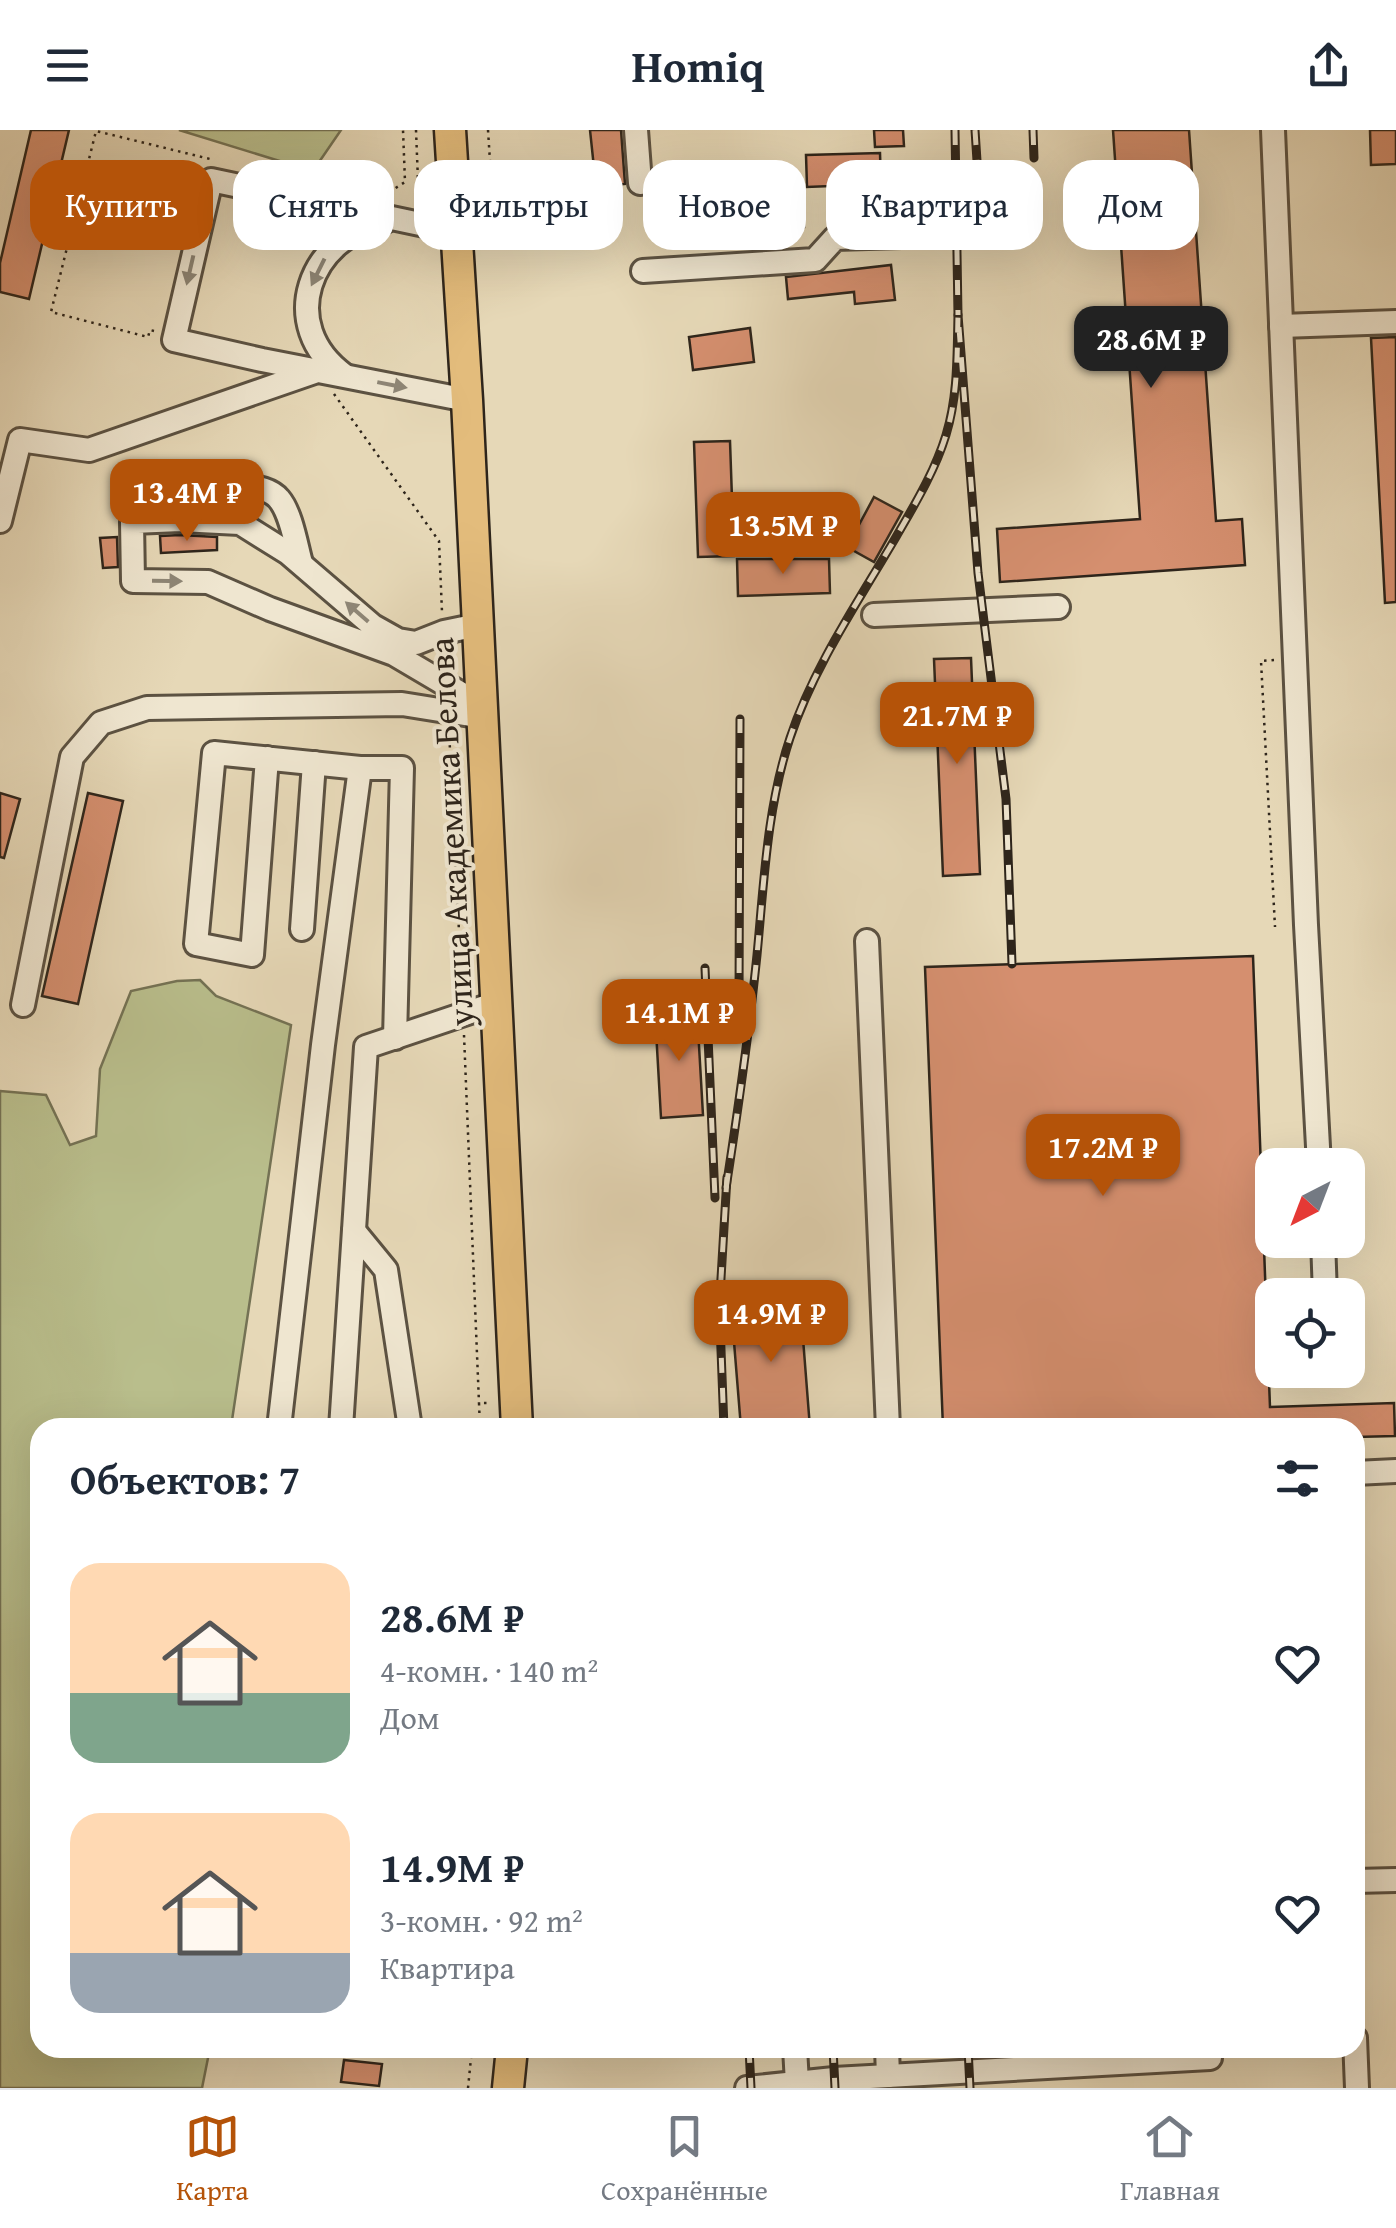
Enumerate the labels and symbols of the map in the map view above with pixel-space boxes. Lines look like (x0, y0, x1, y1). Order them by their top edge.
one-way arrow (182, 255, 197, 286)
one-way arrow (310, 257, 327, 286)
pin: 28.6M ₽ (1059, 306, 1243, 391)
one-way arrow (376, 378, 408, 393)
pin: 13.4M ₽ (95, 459, 279, 544)
pin: 13.5M ₽ (691, 492, 875, 577)
one-way arrow (151, 574, 183, 590)
one-way arrow (345, 602, 370, 624)
street label: улица Академика Белова (415, 636, 486, 1029)
pin: 21.7M ₽ (865, 682, 1049, 767)
pin: 14.1M ₽ (587, 979, 771, 1064)
pin: 17.2M ₽ (1011, 1114, 1195, 1199)
north arrow (1255, 1148, 1365, 1258)
pin: 14.9M ₽ (679, 1280, 863, 1365)

